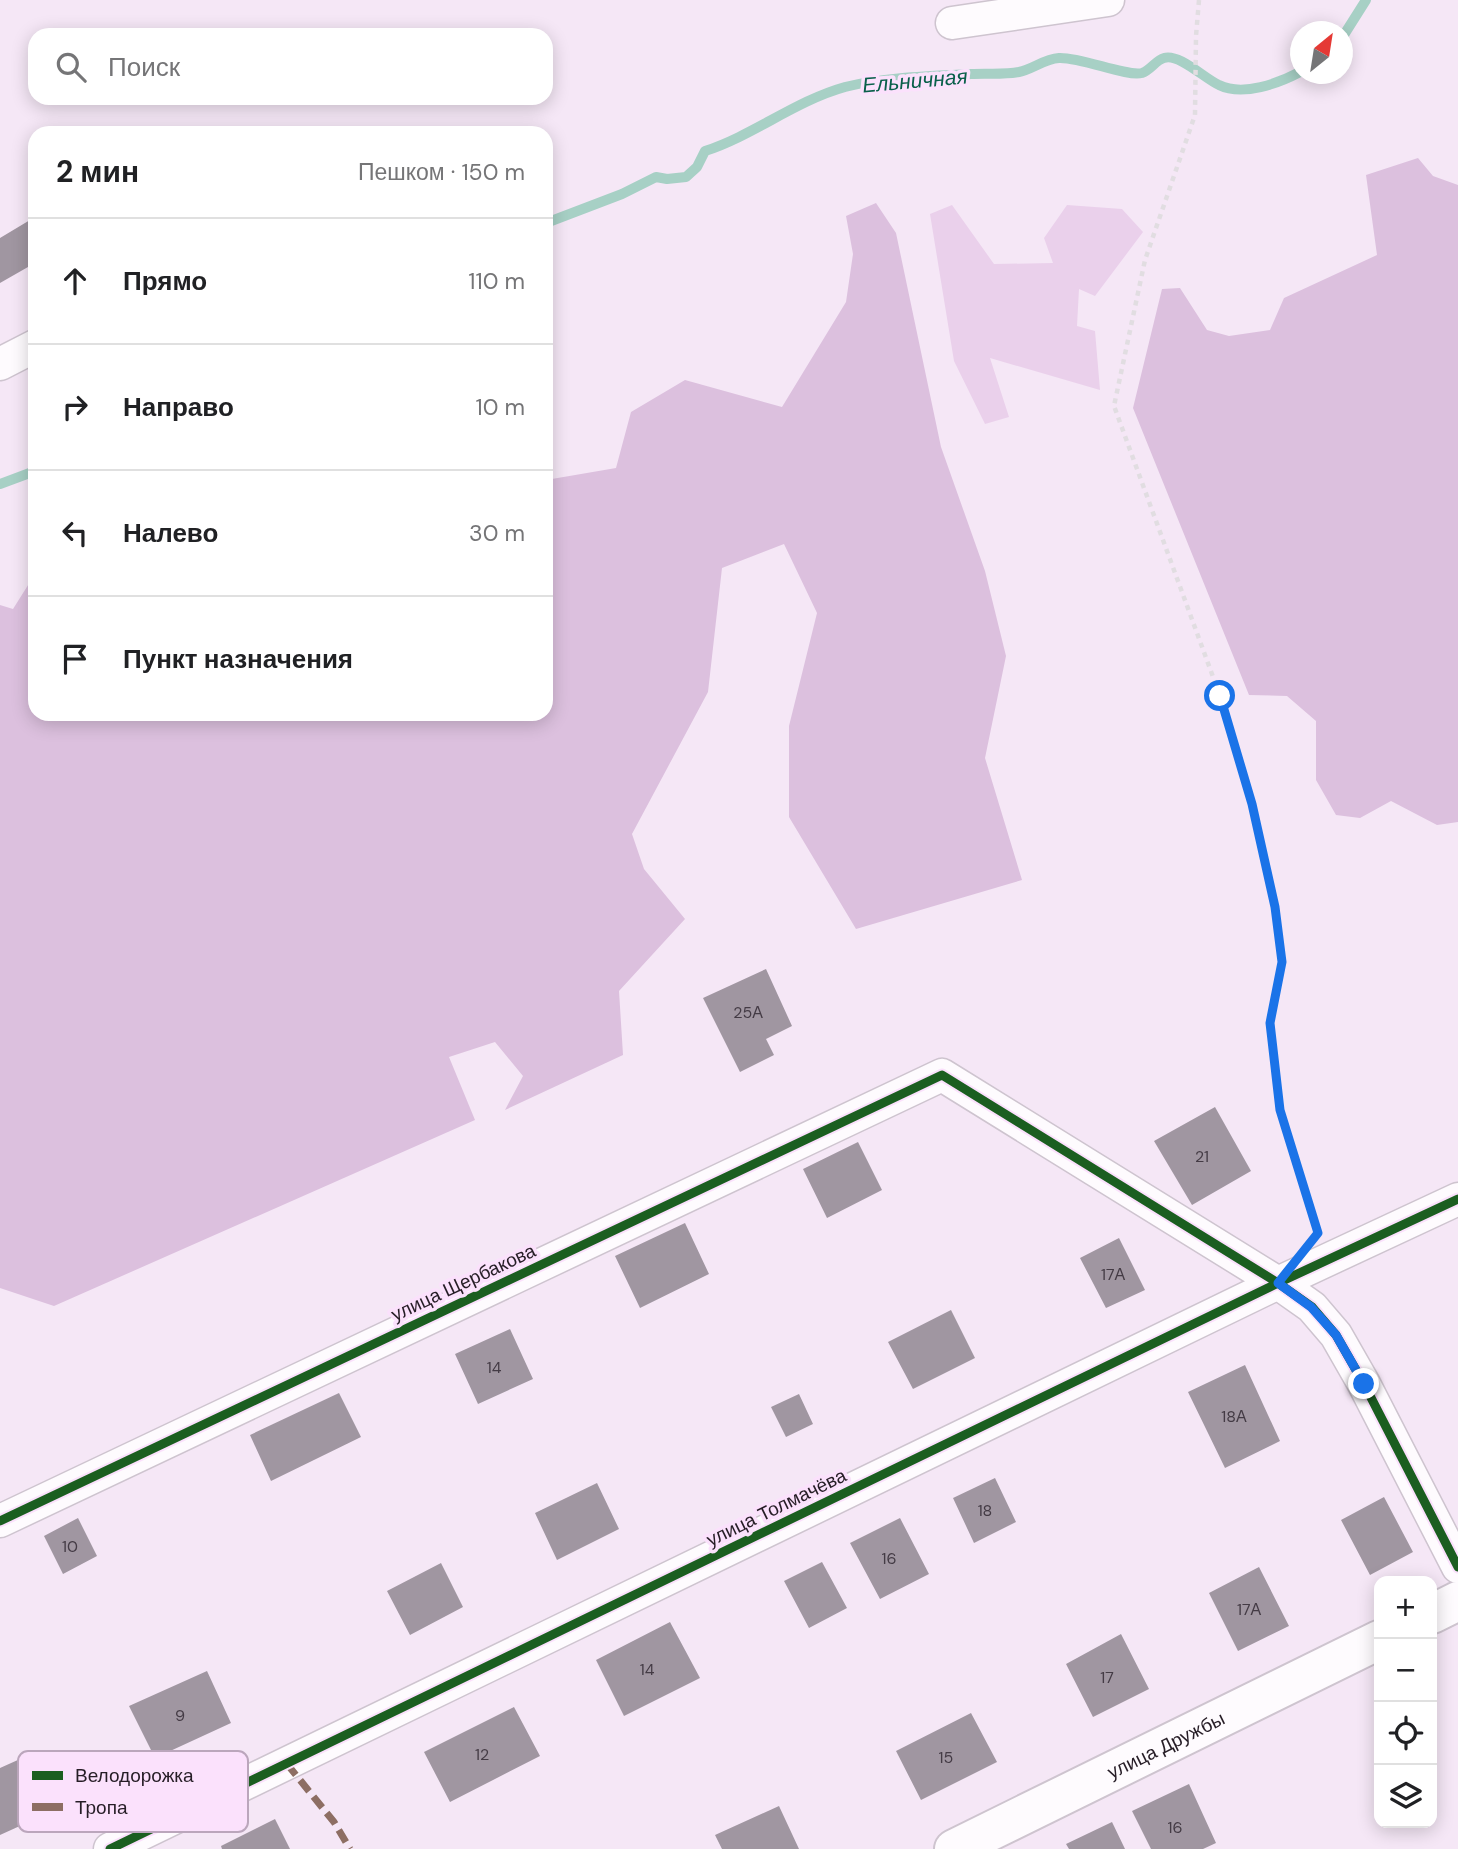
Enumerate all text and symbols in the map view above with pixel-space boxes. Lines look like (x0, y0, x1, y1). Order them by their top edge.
north arrow (1290, 21, 1353, 84)
search box (28, 28, 553, 105)
icon: search (52, 48, 90, 86)
text: Поиск (108, 50, 180, 84)
water label: Ельничная (861, 62, 969, 100)
text: 2 мин (56, 152, 139, 191)
text: Пешком · 150 m (358, 157, 525, 187)
icon: ahead (56, 262, 94, 300)
text: Прямо (123, 264, 207, 298)
text: 110 m (468, 266, 525, 296)
icon: right (56, 388, 94, 426)
text: Направо (123, 390, 234, 424)
text: 10 m (475, 392, 525, 422)
icon: left (56, 514, 94, 552)
text: Налево (123, 516, 218, 550)
text: 30 m (469, 518, 525, 548)
icon: arrive (56, 640, 94, 678)
text: Пункт назначения (123, 642, 353, 676)
route start (1204, 680, 1235, 711)
house number: 25А (733, 1002, 763, 1023)
house number: 21 (1195, 1146, 1209, 1167)
street label: улица Щербакова (387, 1238, 540, 1327)
house number: 17А (1101, 1264, 1125, 1285)
house number: 14 (487, 1357, 502, 1378)
route end (1348, 1368, 1379, 1399)
house number: 18А (1221, 1406, 1247, 1427)
street label: улица Толмачёва (702, 1463, 851, 1552)
house number: 18 (978, 1500, 992, 1521)
house number: 10 (62, 1536, 78, 1557)
house number: 16 (881, 1548, 897, 1569)
map controls (1374, 1576, 1437, 1828)
button: + (1374, 1576, 1437, 1639)
house number: 17А (1237, 1599, 1261, 1620)
button: − (1374, 1639, 1437, 1702)
house number: 14 (640, 1659, 655, 1680)
house number: 17 (1100, 1667, 1114, 1688)
button: locate (1374, 1702, 1437, 1765)
house number: 9 (175, 1705, 185, 1726)
street label: улица Дружбы (1103, 1706, 1229, 1785)
house number: 12 (475, 1744, 489, 1765)
house number: 15 (939, 1747, 953, 1768)
legend (18, 1751, 248, 1832)
text: Велодорожка (75, 1763, 194, 1788)
button: layers (1374, 1765, 1437, 1828)
text: Тропа (75, 1795, 128, 1820)
house number: 16 (1167, 1817, 1183, 1838)

